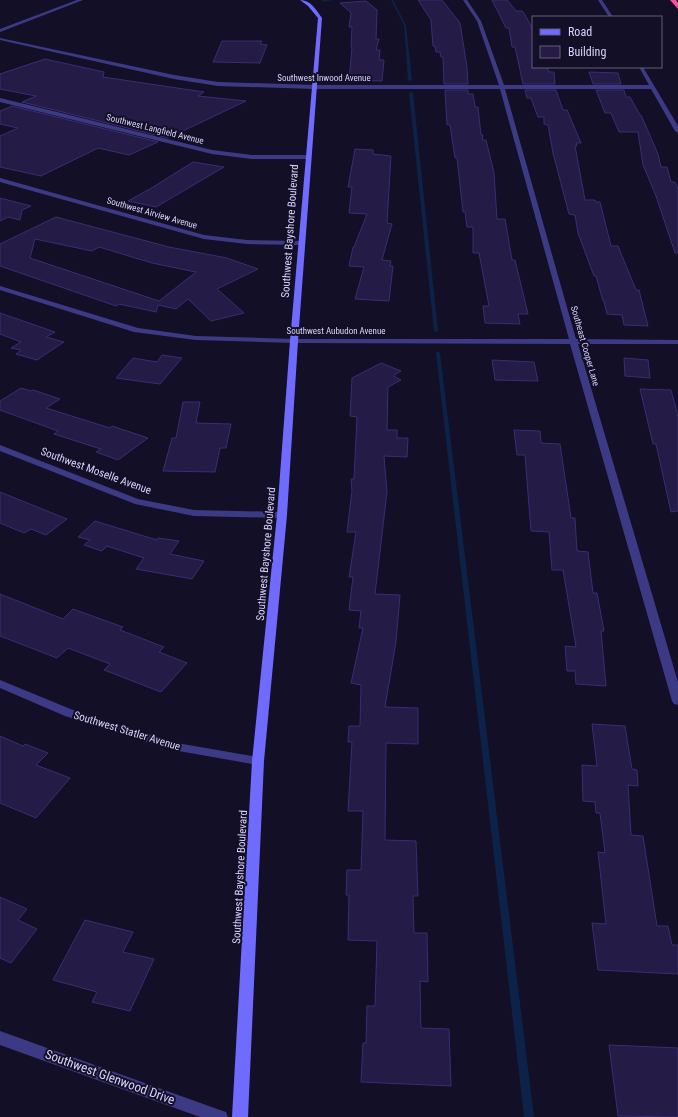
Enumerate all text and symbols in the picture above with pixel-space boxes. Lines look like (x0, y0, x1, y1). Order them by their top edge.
legend (532, 16, 662, 68)
text: Road (568, 25, 592, 39)
text: Building (568, 45, 606, 59)
street label: Southwest Inwood Avenue (277, 73, 371, 83)
street label: Southwest Langfield Avenue (105, 112, 205, 146)
street label: Southwest Bayshore Boulevard (279, 164, 301, 298)
street label: Southwest Airview Avenue (106, 195, 198, 231)
street label: Southeast Cooper Lane (569, 305, 601, 387)
street label: Southwest Aubudon Avenue (286, 326, 386, 336)
street label: Southwest Moselle Avenue (39, 445, 153, 497)
street label: Southwest Bayshore Boulevard (254, 487, 278, 621)
street label: Southwest Statler Avenue (72, 709, 182, 753)
street label: Southwest Bayshore Boulevard (230, 810, 250, 944)
street label: Southwest Glenwood Drive (43, 1047, 177, 1107)

